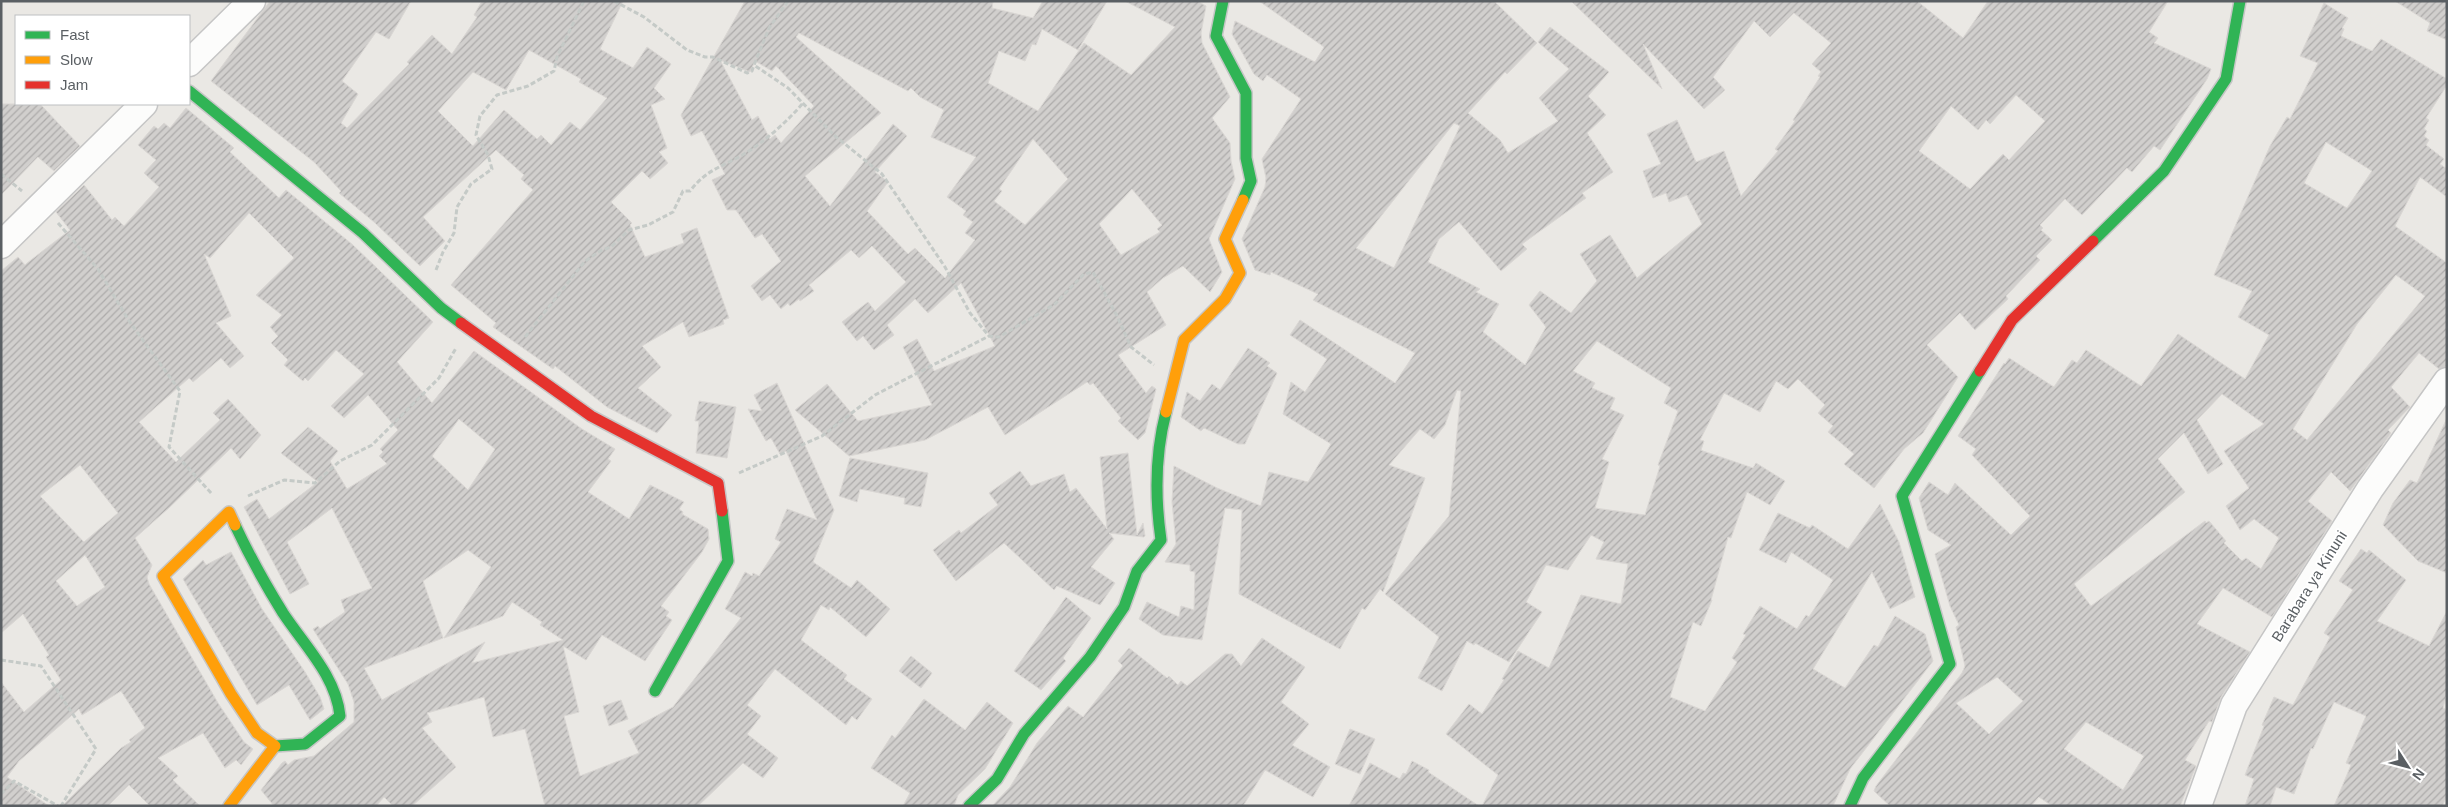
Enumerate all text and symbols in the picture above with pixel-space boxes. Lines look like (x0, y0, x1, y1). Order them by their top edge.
legend (15, 15, 190, 105)
text: Fast (60, 26, 90, 43)
text: Slow (60, 51, 93, 68)
text: Jam (60, 76, 88, 93)
street label: Barabara ya Kinuni (2268, 527, 2350, 645)
north arrow (2383, 742, 2433, 792)
text: N (2409, 766, 2428, 783)

